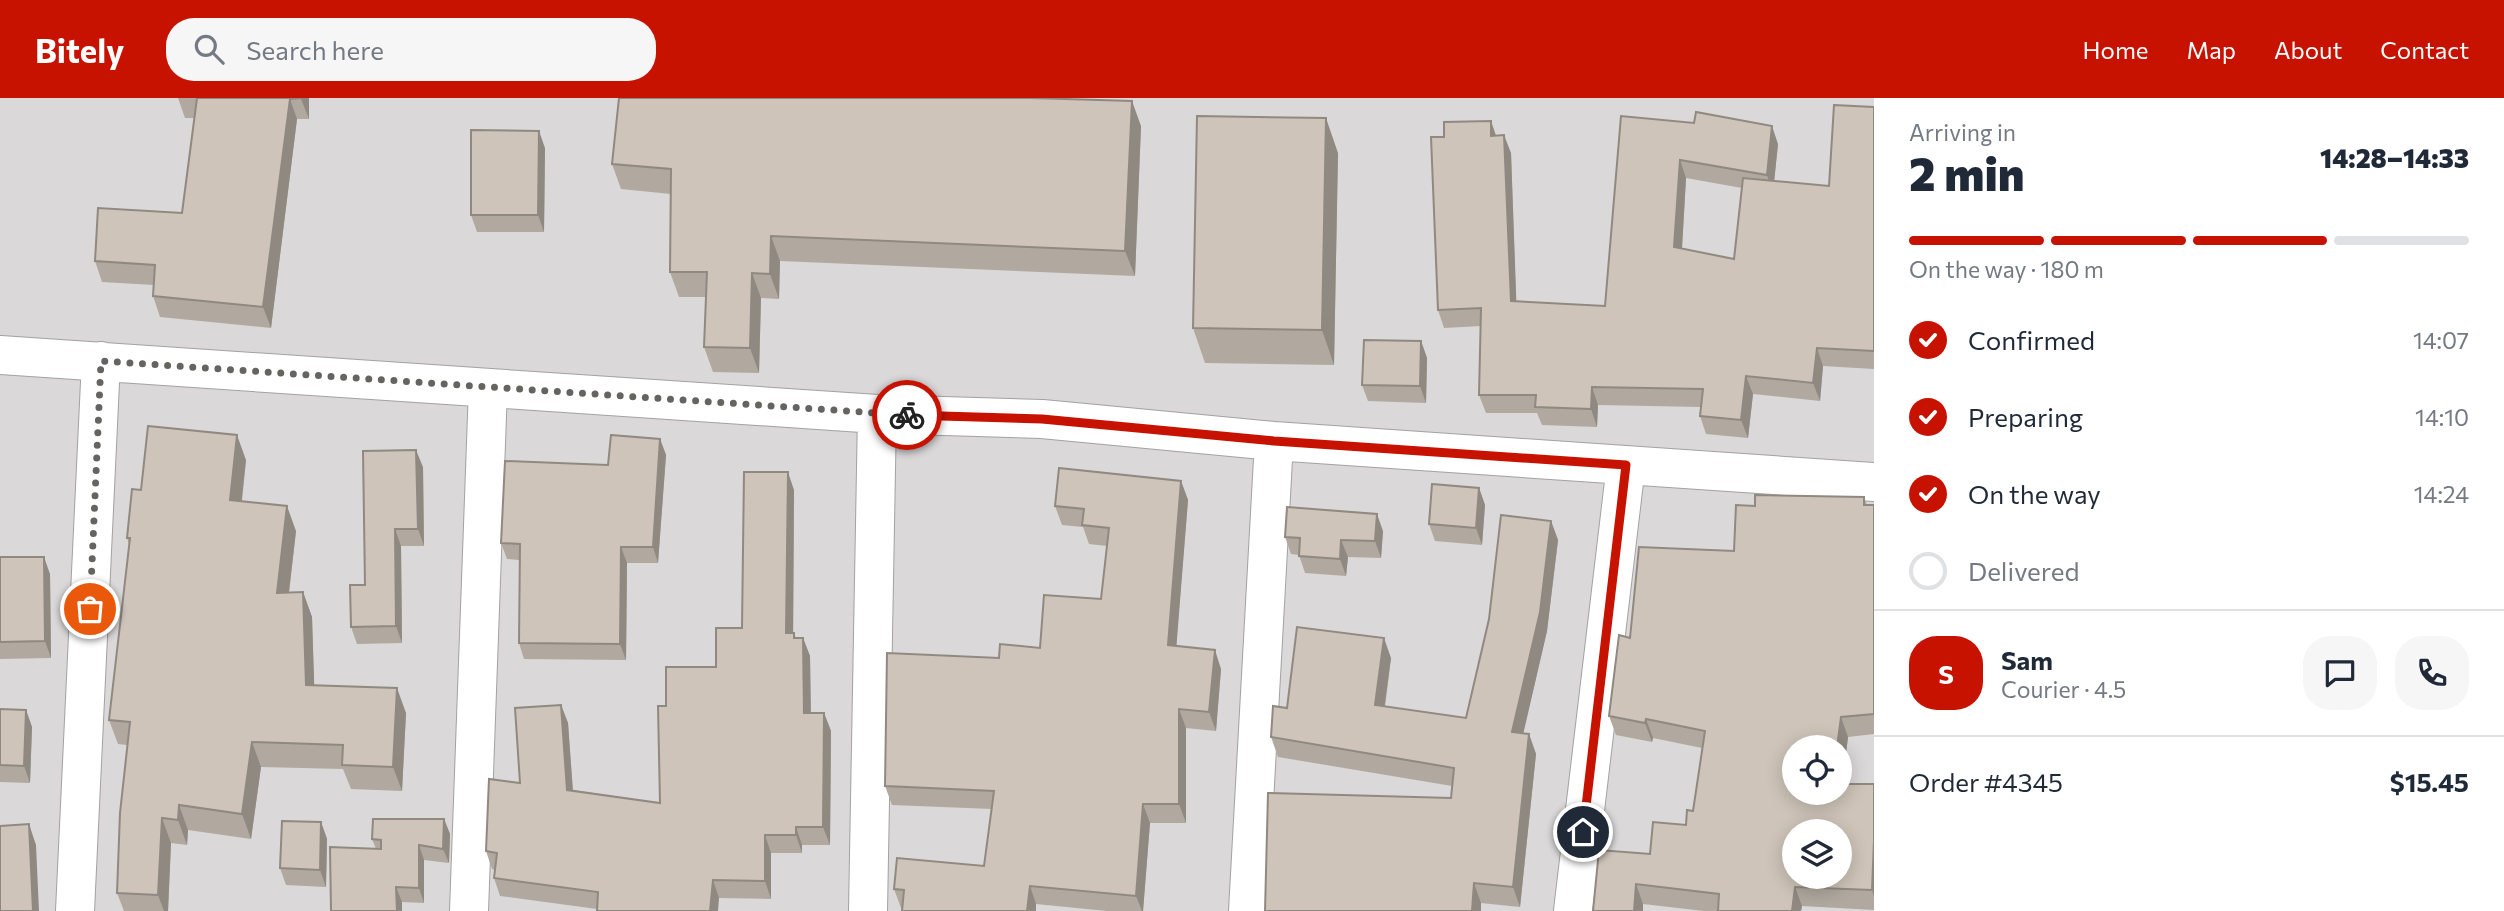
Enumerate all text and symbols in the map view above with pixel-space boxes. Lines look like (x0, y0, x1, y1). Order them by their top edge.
search box (166, 18, 656, 81)
text: Bitely (35, 29, 124, 70)
icon: search (190, 30, 228, 68)
text: Search here (246, 34, 384, 65)
text: Home (2083, 35, 2149, 64)
text: Map (2187, 35, 2236, 64)
text: About (2274, 35, 2342, 64)
text: Contact (2380, 35, 2469, 64)
text: Arriving in (1909, 118, 2016, 146)
text: 14:28–14:33 (2320, 142, 2469, 173)
text: 2 min (1909, 144, 2025, 200)
text: On the way · 180 m (1909, 255, 2104, 283)
icon: check (1909, 321, 1947, 359)
text: Confirmed (1968, 324, 2095, 355)
text: 14:07 (2413, 326, 2469, 354)
courier (872, 380, 942, 450)
icon: bike (888, 396, 926, 434)
icon: check (1909, 398, 1947, 436)
text: Preparing (1968, 401, 2083, 432)
text: 14:10 (2415, 403, 2469, 431)
icon: check (1909, 475, 1947, 513)
text: On the way (1968, 478, 2101, 509)
text: 14:24 (2414, 480, 2469, 508)
text: Delivered (1968, 555, 2079, 586)
pin (60, 579, 120, 639)
icon: bag (71, 590, 109, 628)
button: chat (2303, 636, 2377, 710)
button: phone (2395, 636, 2469, 710)
text: Sam (2001, 644, 2053, 675)
text: S (1938, 658, 1954, 689)
text: Courier · 4.5 (2001, 675, 2126, 703)
map controls (1782, 735, 1852, 889)
button: locate (1782, 735, 1852, 805)
text: Order #4345 (1909, 766, 2063, 797)
text: $15.45 (2390, 766, 2469, 797)
pin (1553, 802, 1613, 862)
icon: home (1564, 813, 1602, 851)
button: layers (1782, 819, 1852, 889)

